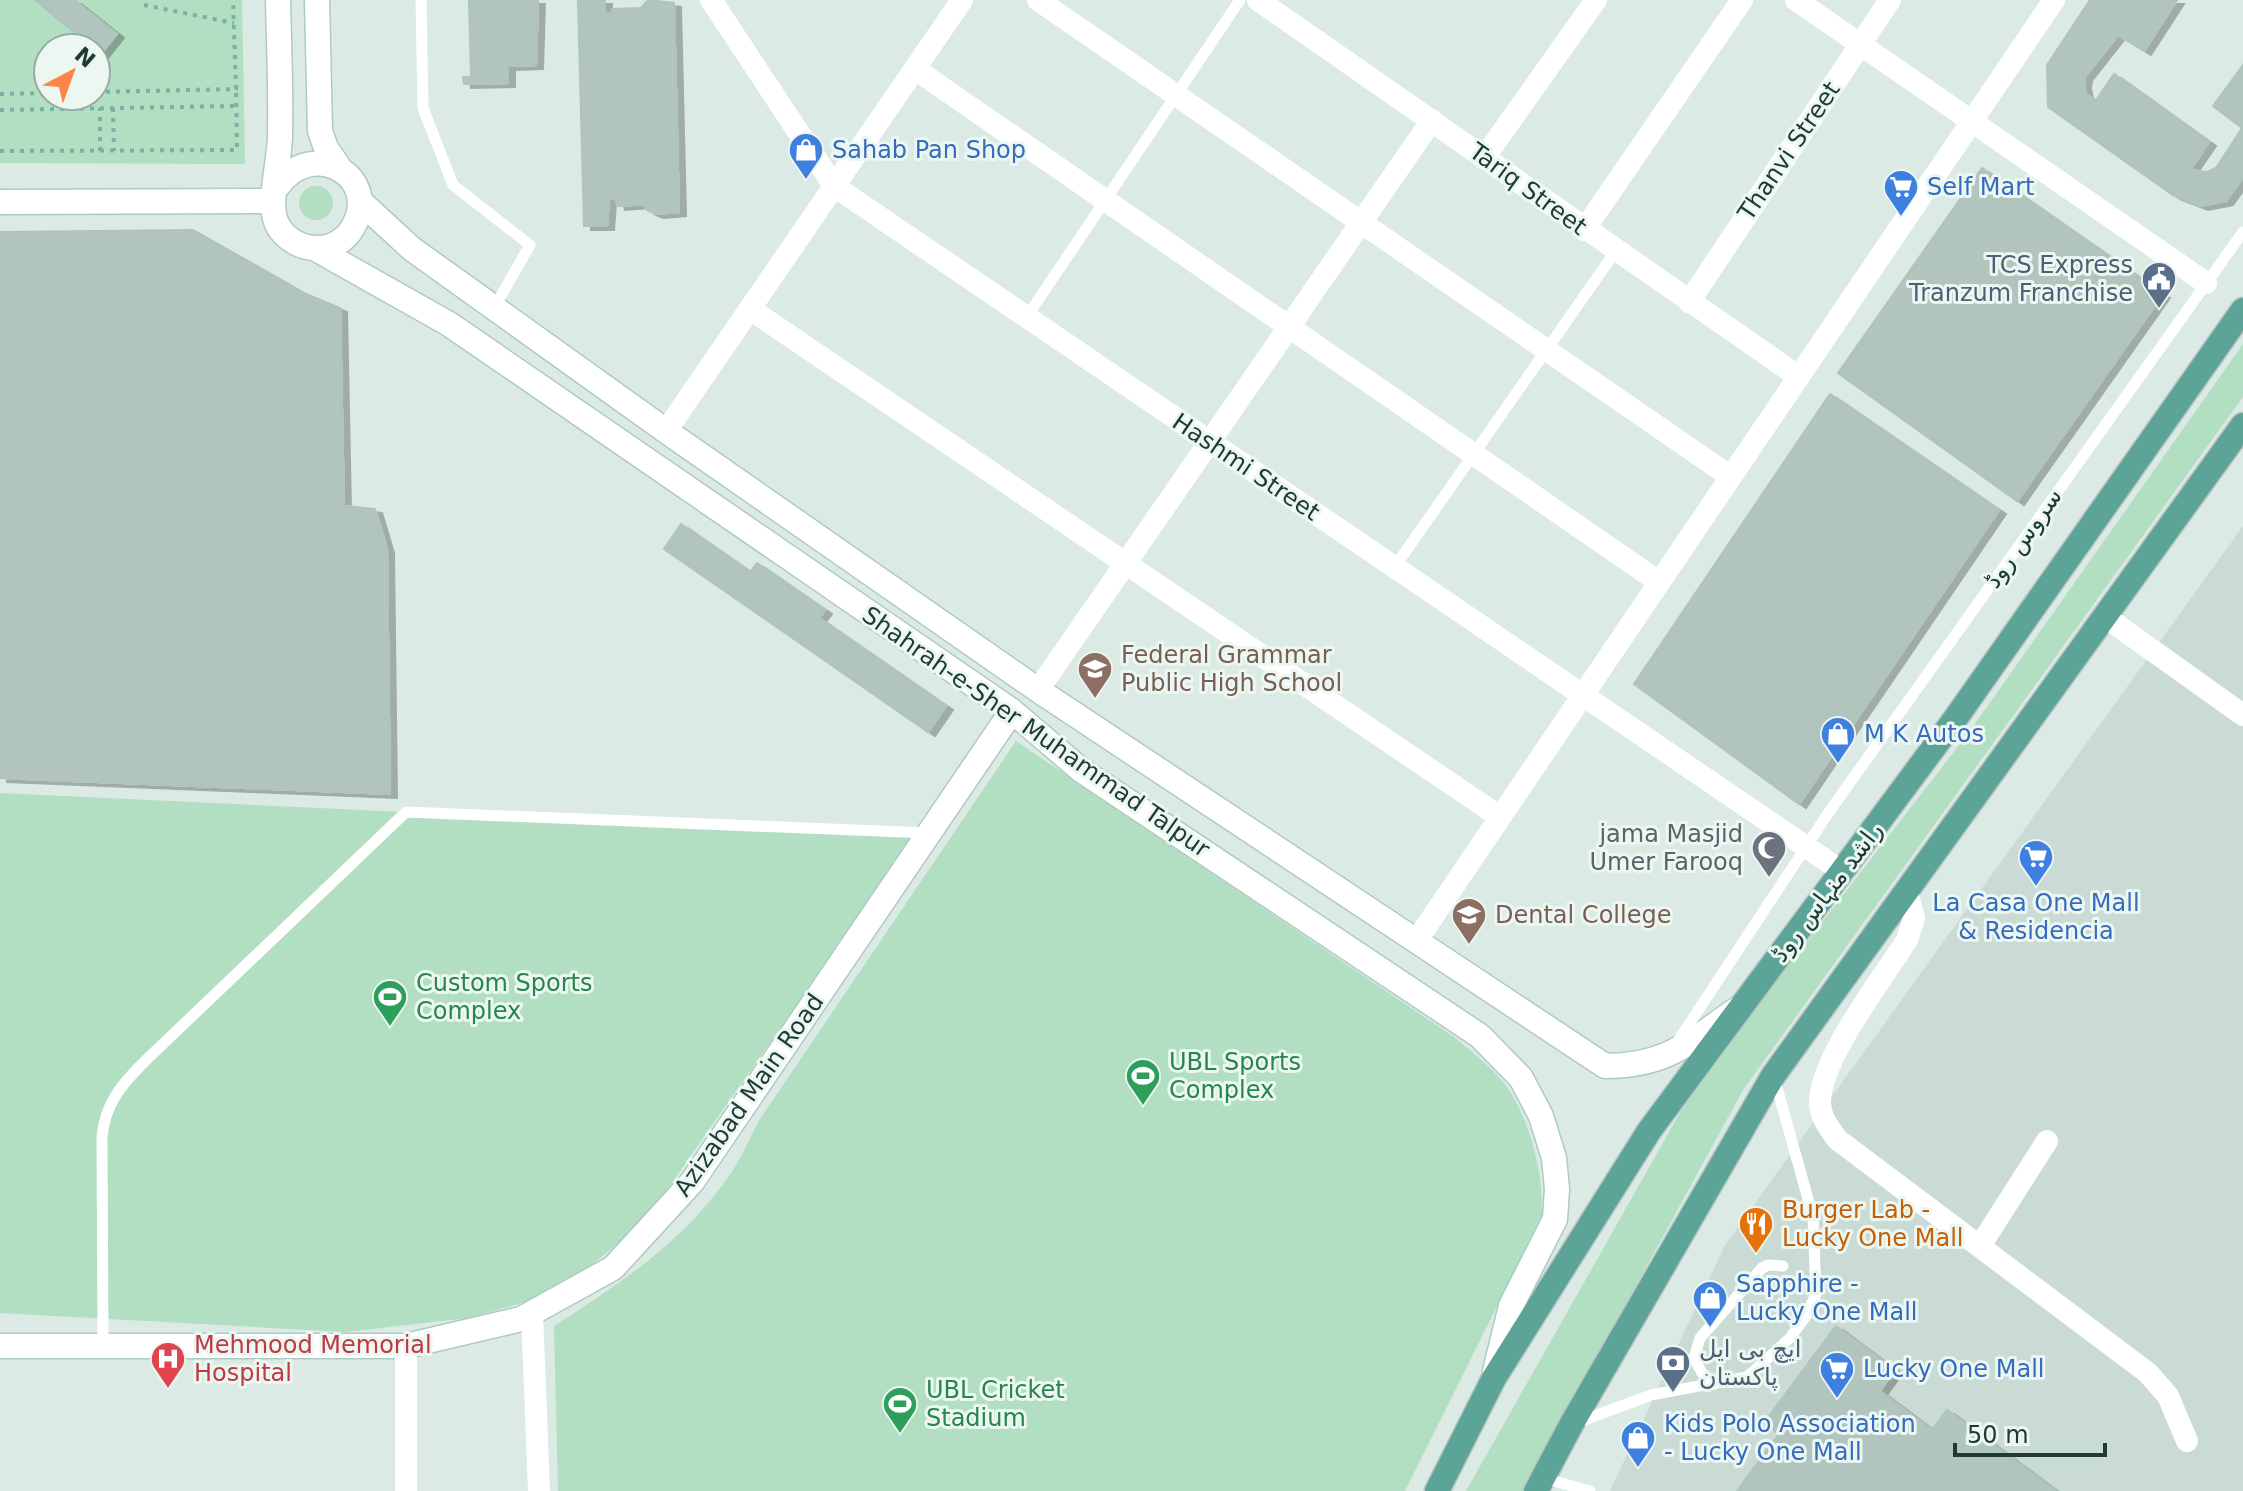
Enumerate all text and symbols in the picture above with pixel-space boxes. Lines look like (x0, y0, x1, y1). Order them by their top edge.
north arrow (32, 32, 112, 112)
text: N (70, 42, 100, 73)
street label: Thanvi Street (1732, 76, 1846, 226)
shop icon: Sahab Pan Shop (787, 131, 825, 181)
place label: Sahab Pan Shop (832, 136, 1026, 164)
street label: Tariq Street (1463, 137, 1592, 241)
supermarket icon: Self Mart (1882, 168, 1920, 218)
place label: Self Mart (1927, 173, 2034, 201)
place label: TCS Express Tranzum Franchise (1908, 251, 2133, 307)
public building icon: TCS Express Tranzum Franchise (2140, 260, 2178, 310)
street label: Hashmi Street (1167, 408, 1325, 526)
street label: سروس روڈ (1978, 483, 2068, 593)
street label: Shahrah-e-Sher Muhammad Talpur (857, 601, 1215, 863)
place label: Federal Grammar Public High School (1121, 641, 1342, 697)
school or university icon: Federal Grammar Public High School (1076, 650, 1114, 700)
shop icon: M K Autos (1819, 715, 1857, 765)
place label: M K Autos (1864, 720, 1984, 748)
street label: راشد منہاس روڈ (1765, 817, 1889, 968)
place label: jama Masjid Umer Farooq (1590, 820, 1743, 876)
mosque icon: jama Masjid Umer Farooq (1750, 829, 1788, 879)
supermarket icon: La Casa One Mall & Residencia (2017, 838, 2055, 888)
place label: La Casa One Mall & Residencia (1932, 889, 2140, 945)
school or university icon: Dental College (1450, 896, 1488, 946)
place label: Dental College (1495, 901, 1671, 929)
place label: Custom Sports Complex (416, 969, 593, 1025)
sports icon: Custom Sports Complex (371, 978, 409, 1028)
street label: Azizabad Main Road (668, 988, 830, 1202)
place label: UBL Sports Complex (1169, 1048, 1301, 1104)
sports icon: UBL Sports Complex (1124, 1057, 1162, 1107)
place label: Burger Lab - Lucky One Mall (1782, 1196, 1963, 1252)
restaurant icon: Burger Lab - Lucky One Mall (1737, 1205, 1775, 1255)
place label: Sapphire - Lucky One Mall (1736, 1270, 1917, 1326)
shop icon: Sapphire - Lucky One Mall (1691, 1279, 1729, 1329)
place label: Mehmood Memorial Hospital (194, 1331, 432, 1387)
place label: ایچ بی ایل پاکستان (1699, 1335, 1801, 1391)
hospital icon: Mehmood Memorial Hospital (149, 1340, 187, 1390)
bank icon: ایچ بی ایل پاکستان (1654, 1344, 1692, 1394)
supermarket icon: Lucky One Mall (1818, 1350, 1856, 1400)
place label: Lucky One Mall (1863, 1355, 2044, 1383)
place label: UBL Cricket Stadium (926, 1376, 1065, 1432)
sports icon: UBL Cricket Stadium (881, 1385, 919, 1435)
scale bar (1955, 1407, 2105, 1457)
place label: Kids Polo Association - Lucky One Mall (1664, 1410, 1916, 1466)
shop icon: Kids Polo Association - Lucky One Mall (1619, 1419, 1657, 1469)
text: 50 m (1967, 1421, 2029, 1449)

